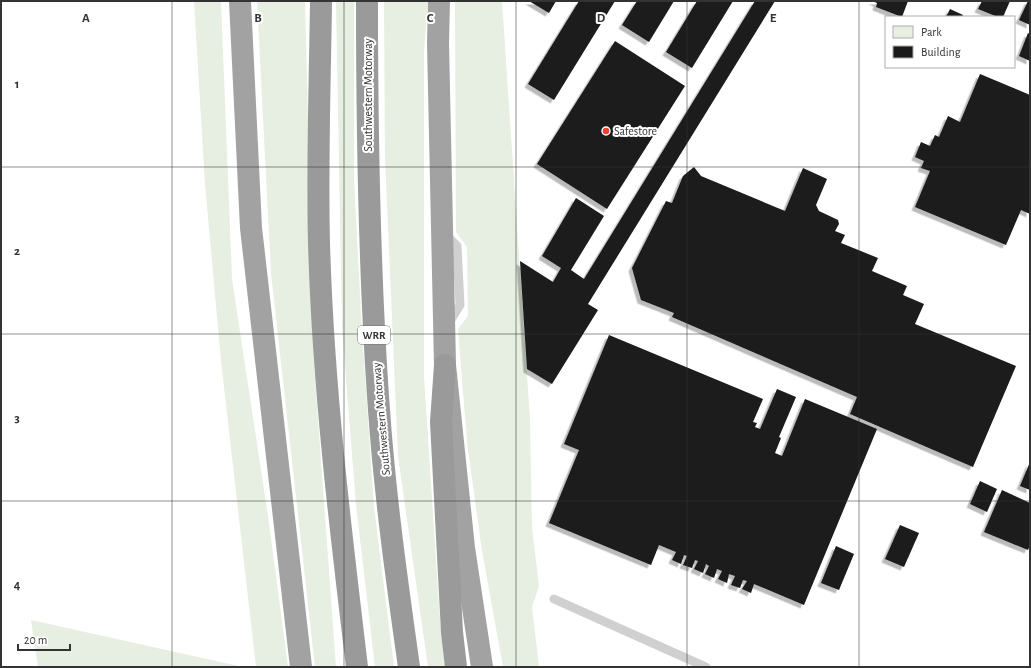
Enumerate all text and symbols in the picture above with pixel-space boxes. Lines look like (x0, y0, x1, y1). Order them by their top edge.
text: A (82, 12, 90, 25)
text: B (254, 12, 262, 25)
text: C (427, 12, 434, 25)
text: D (597, 12, 606, 25)
text: E (770, 12, 777, 25)
legend (885, 16, 1015, 68)
text: Park (921, 26, 942, 38)
street label: Southwestern Motorway (362, 38, 375, 152)
text: Building (921, 46, 961, 58)
text: 1 (15, 78, 19, 91)
place label: Safestore (614, 125, 657, 137)
marker: Safestore (601, 126, 611, 136)
text: 2 (14, 245, 20, 258)
road number: WRR (358, 326, 390, 344)
street label: Southwestern Motorway (370, 362, 393, 476)
text: 3 (14, 412, 20, 425)
text: 4 (14, 579, 21, 592)
scale bar (18, 626, 70, 652)
text: 20 m (24, 634, 47, 646)

